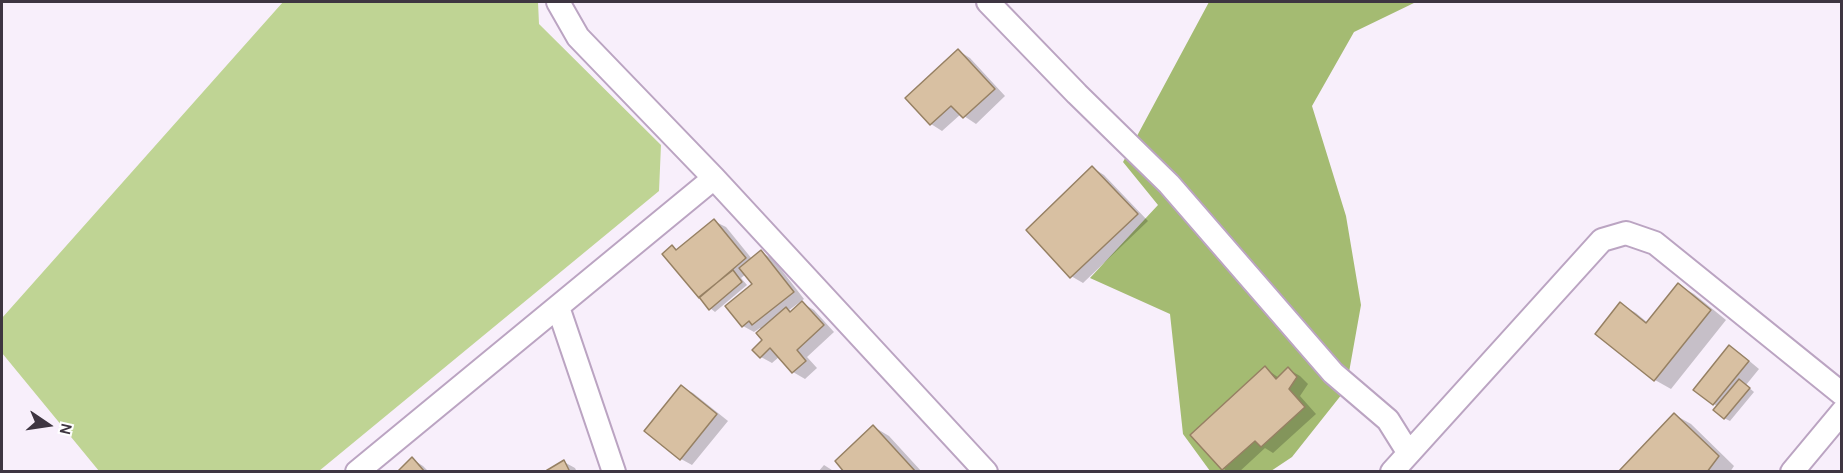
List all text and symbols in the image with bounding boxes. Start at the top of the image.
north arrow [18,395,78,455]
text: N [55,421,77,437]

